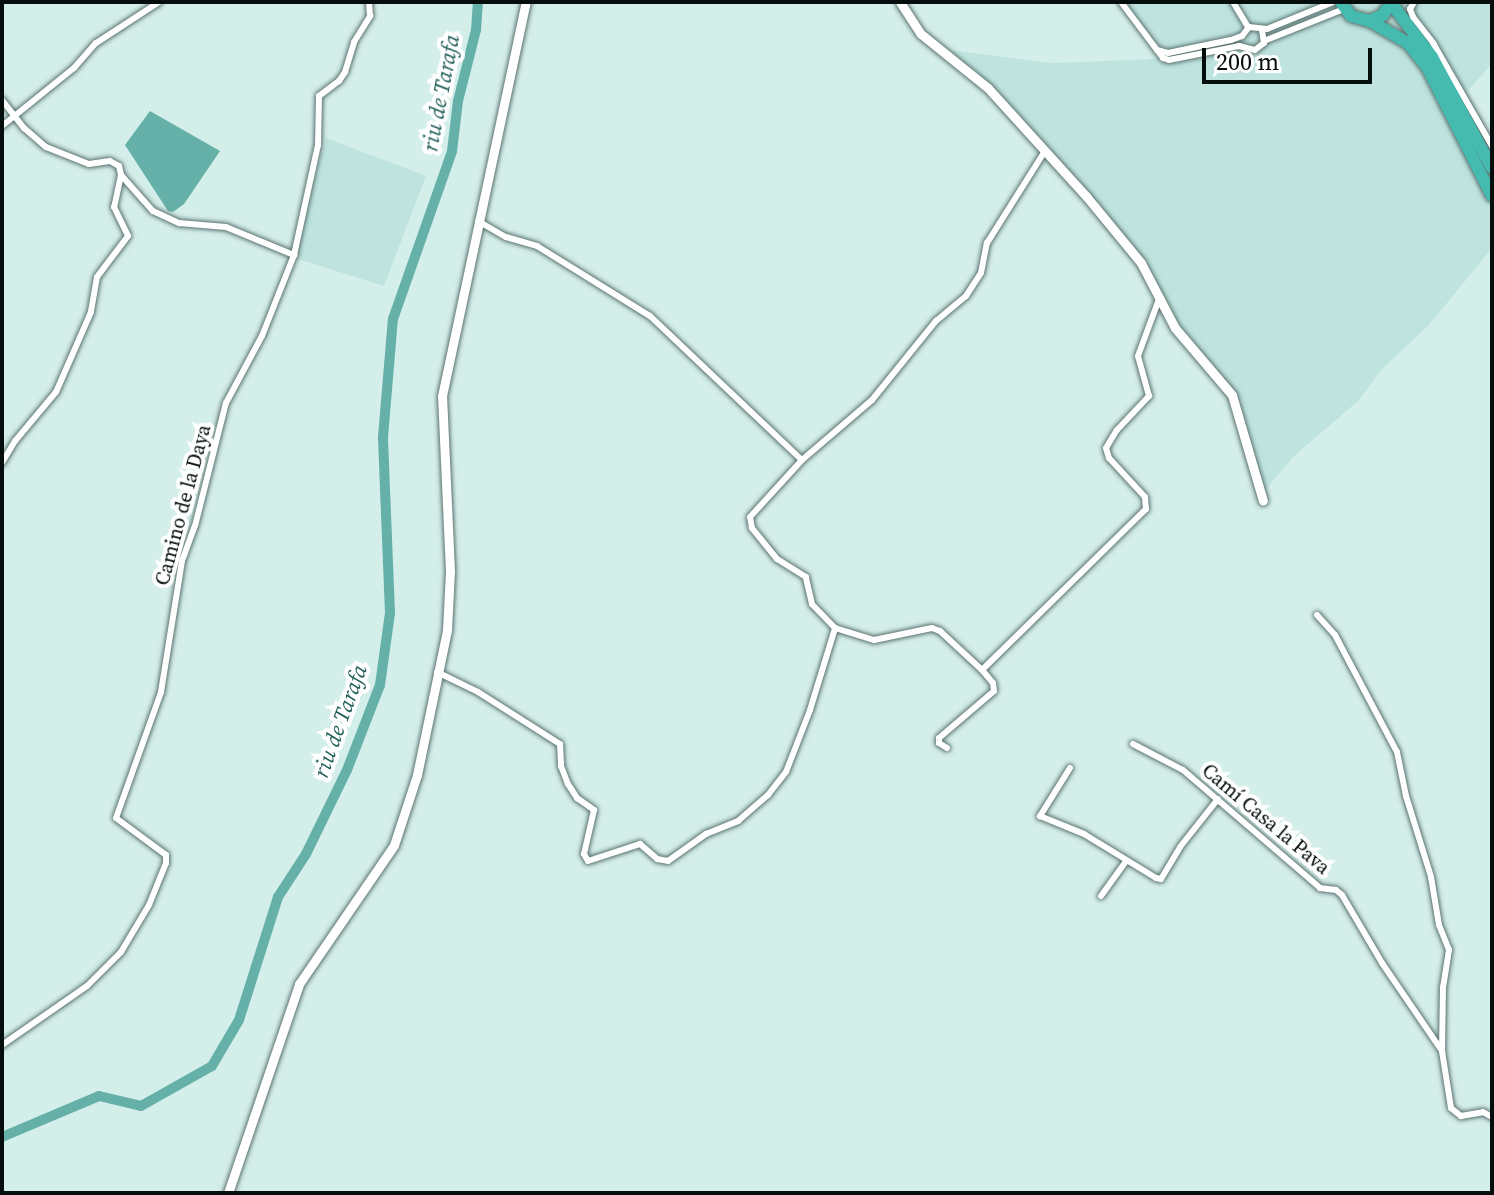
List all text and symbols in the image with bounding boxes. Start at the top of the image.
water label: riu de Tarafa [417,32,465,154]
scale bar [1206,32,1376,82]
text: 200 m [1216,45,1279,78]
street label: Camino de la Daya [150,422,216,588]
water label: riu de Tarafa [307,661,373,781]
street label: Camí Casa la Pava [1197,758,1335,880]

